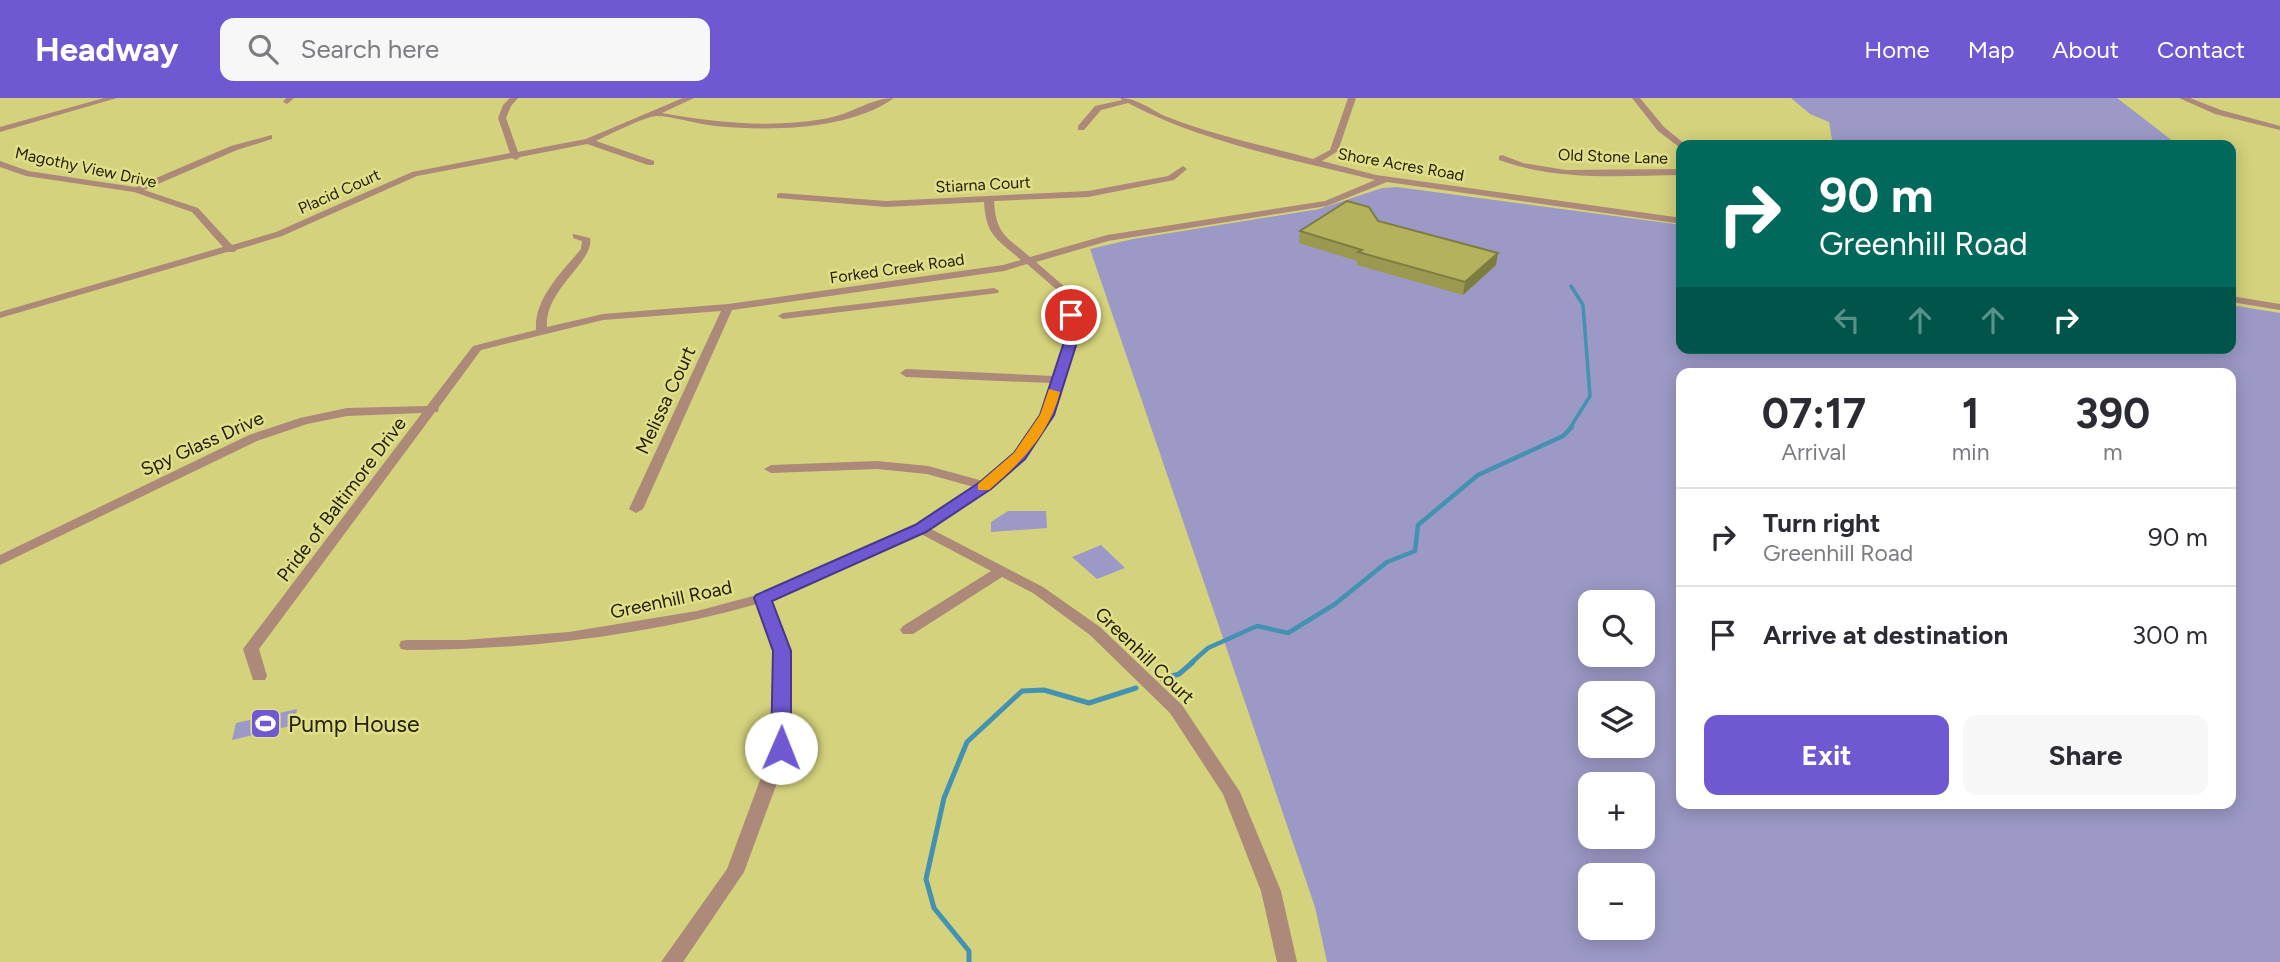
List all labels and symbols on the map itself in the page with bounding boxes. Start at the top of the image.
street label: Magothy View Drive [13,143,159,192]
street label: Shore Acres Road [1336,144,1466,185]
street label: Old Stone Lane [1558,145,1669,168]
street label: Placid Court [295,165,383,218]
street label: Stiarna Court [935,173,1031,196]
street label: Forked Creek Road [828,250,966,287]
pin [1041,285,1101,345]
street label: Melissa Court [631,343,700,458]
street label: Spy Glass Drive [137,406,267,481]
street label: Pride of Baltimore Drive [272,412,411,586]
street label: Greenhill Road [608,575,734,624]
street label: Greenhill Court [1090,602,1199,709]
sports icon: Pump House [248,707,282,741]
place label: Pump House [288,710,420,738]
position arrow [744,711,818,785]

